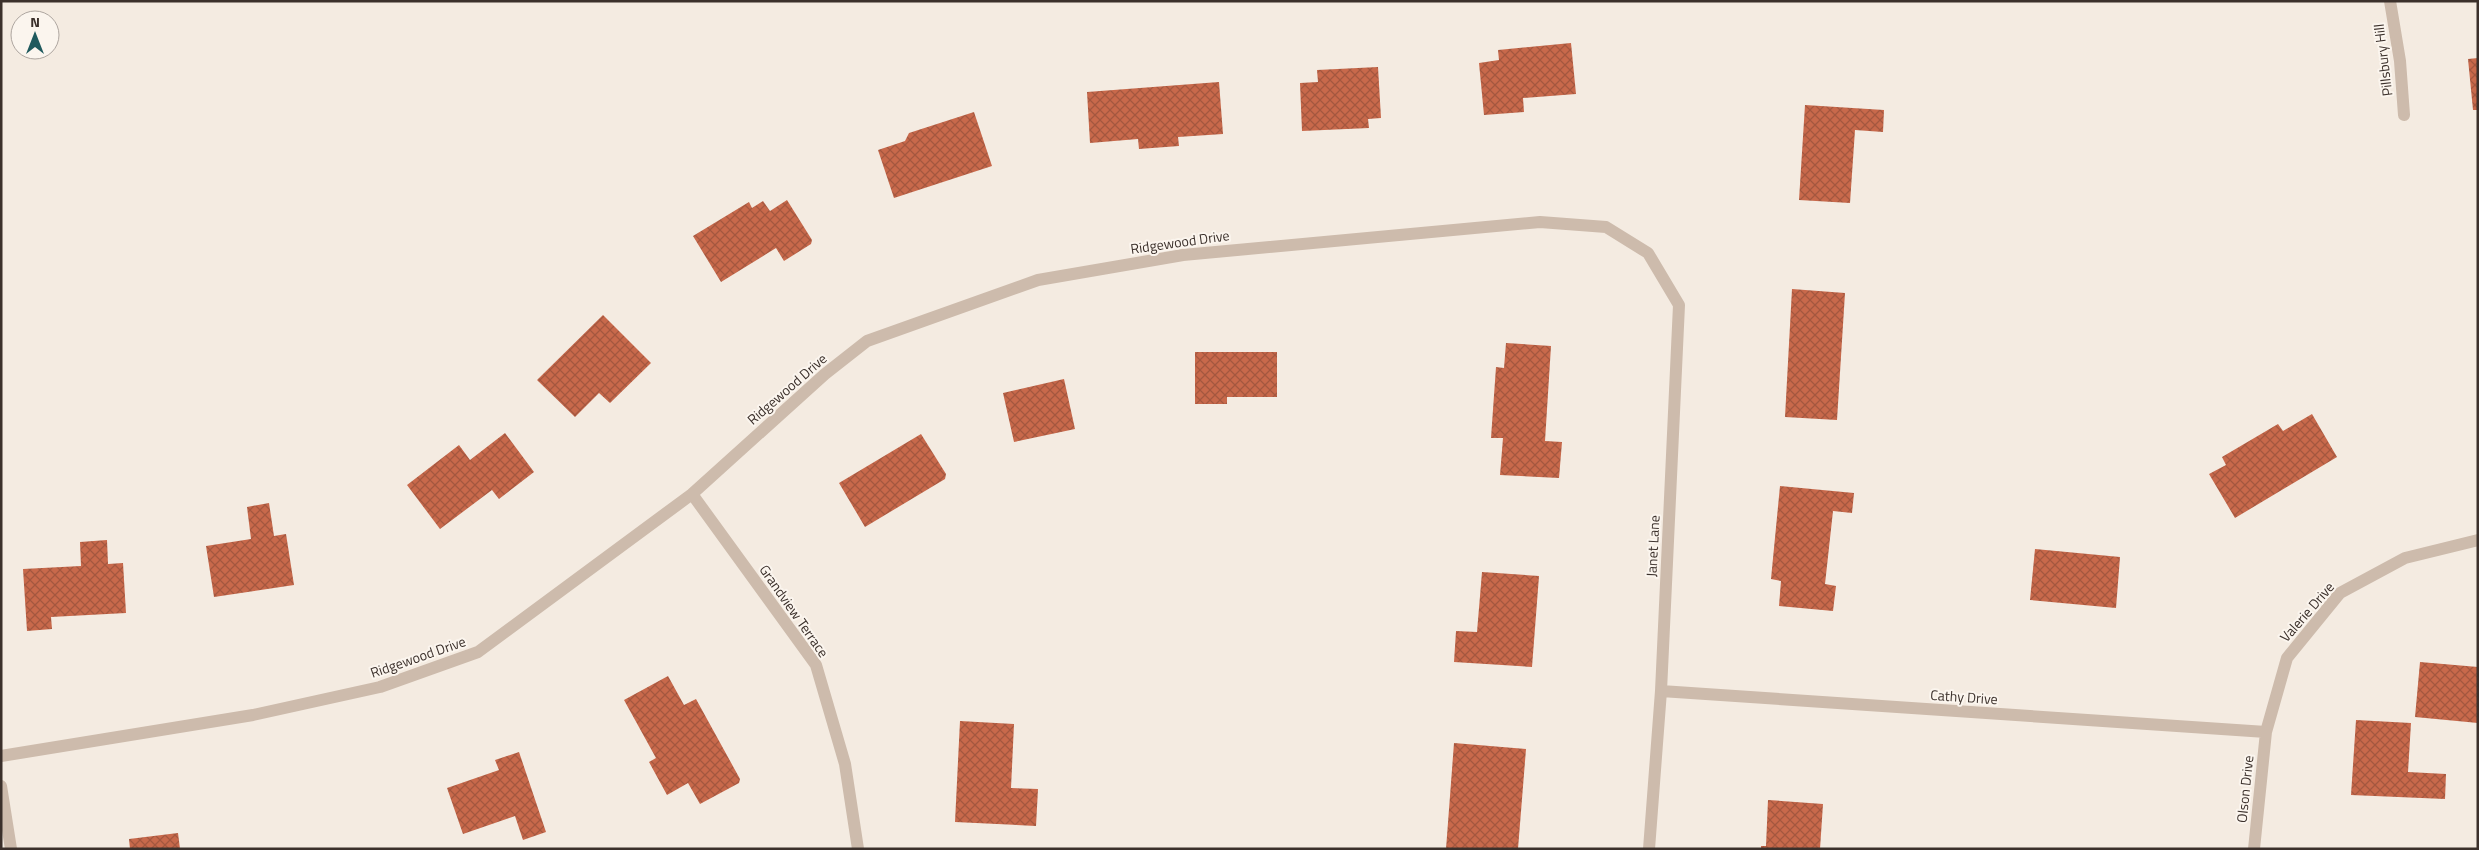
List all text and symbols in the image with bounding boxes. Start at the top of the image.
north arrow [10,10,60,60]
text: N [30,11,40,32]
street label: Pillsbury Hill [2368,23,2397,97]
street label: Ridgewood Drive [1129,224,1231,259]
street label: Ridgewood Drive [742,348,831,429]
street label: Janet Lane [1640,515,1665,577]
street label: Grandview Terrace [755,560,834,661]
street label: Valerie Drive [2274,577,2339,646]
street label: Ridgewood Drive [367,630,468,683]
street label: Cathy Drive [1930,684,1998,709]
street label: Olson Drive [2231,754,2258,824]

